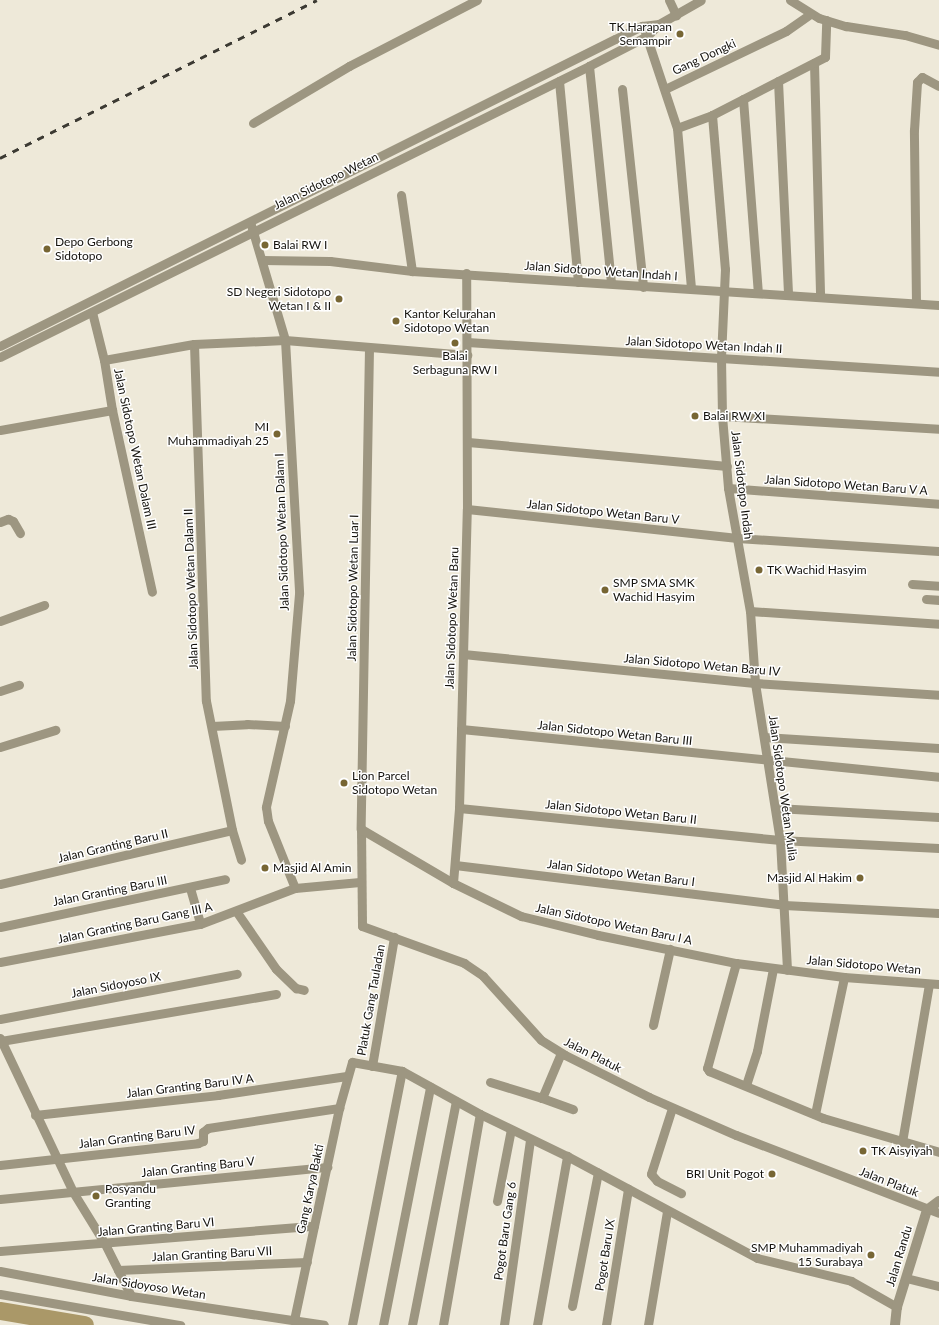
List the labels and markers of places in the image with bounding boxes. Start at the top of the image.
place label: TK Harapan Semampir [609,20,672,48]
marker: TK Harapan Semampir [675,29,685,39]
place label: Depo Gerbong Sidotopo [55,235,133,263]
place label: Balai RW I [273,238,328,252]
marker: Balai RW I [260,240,270,250]
marker: Depo Gerbong Sidotopo [42,244,52,254]
place label: SD Negeri Sidotopo Wetan I & II [227,285,331,313]
marker: SD Negeri Sidotopo Wetan I & II [334,294,344,304]
place label: Kantor Kelurahan Sidotopo Wetan [404,307,496,335]
marker: Kantor Kelurahan Sidotopo Wetan [391,316,401,326]
marker: Balai Serbaguna RW I [450,338,460,348]
place label: Balai Serbaguna RW I [413,349,497,377]
place label: Balai RW XI [703,409,765,423]
marker: Balai RW XI [690,411,700,421]
place label: MI Muhammadiyah 25 [168,420,269,448]
marker: MI Muhammadiyah 25 [272,429,282,439]
place label: TK Wachid Hasyim [767,563,867,577]
marker: TK Wachid Hasyim [754,565,764,575]
place label: SMP SMA SMK Wachid Hasyim [613,576,695,604]
marker: SMP SMA SMK Wachid Hasyim [600,585,610,595]
place label: Lion Parcel Sidotopo Wetan [352,769,437,797]
marker: Lion Parcel Sidotopo Wetan [339,778,349,788]
place label: Masjid Al Amin [273,861,352,875]
marker: Masjid Al Amin [260,863,270,873]
place label: Masjid Al Hakim [767,871,852,885]
marker: Masjid Al Hakim [855,873,865,883]
place label: TK Aisyiyah [871,1144,933,1158]
marker: TK Aisyiyah [858,1146,868,1156]
place label: BRI Unit Pogot [686,1167,764,1181]
marker: BRI Unit Pogot [767,1169,777,1179]
place label: Posyandu Granting [105,1182,156,1210]
marker: Posyandu Granting [90,1190,102,1202]
place label: SMP Muhammadiyah 15 Surabaya [751,1241,863,1269]
marker: SMP Muhammadiyah 15 Surabaya [866,1250,876,1260]

